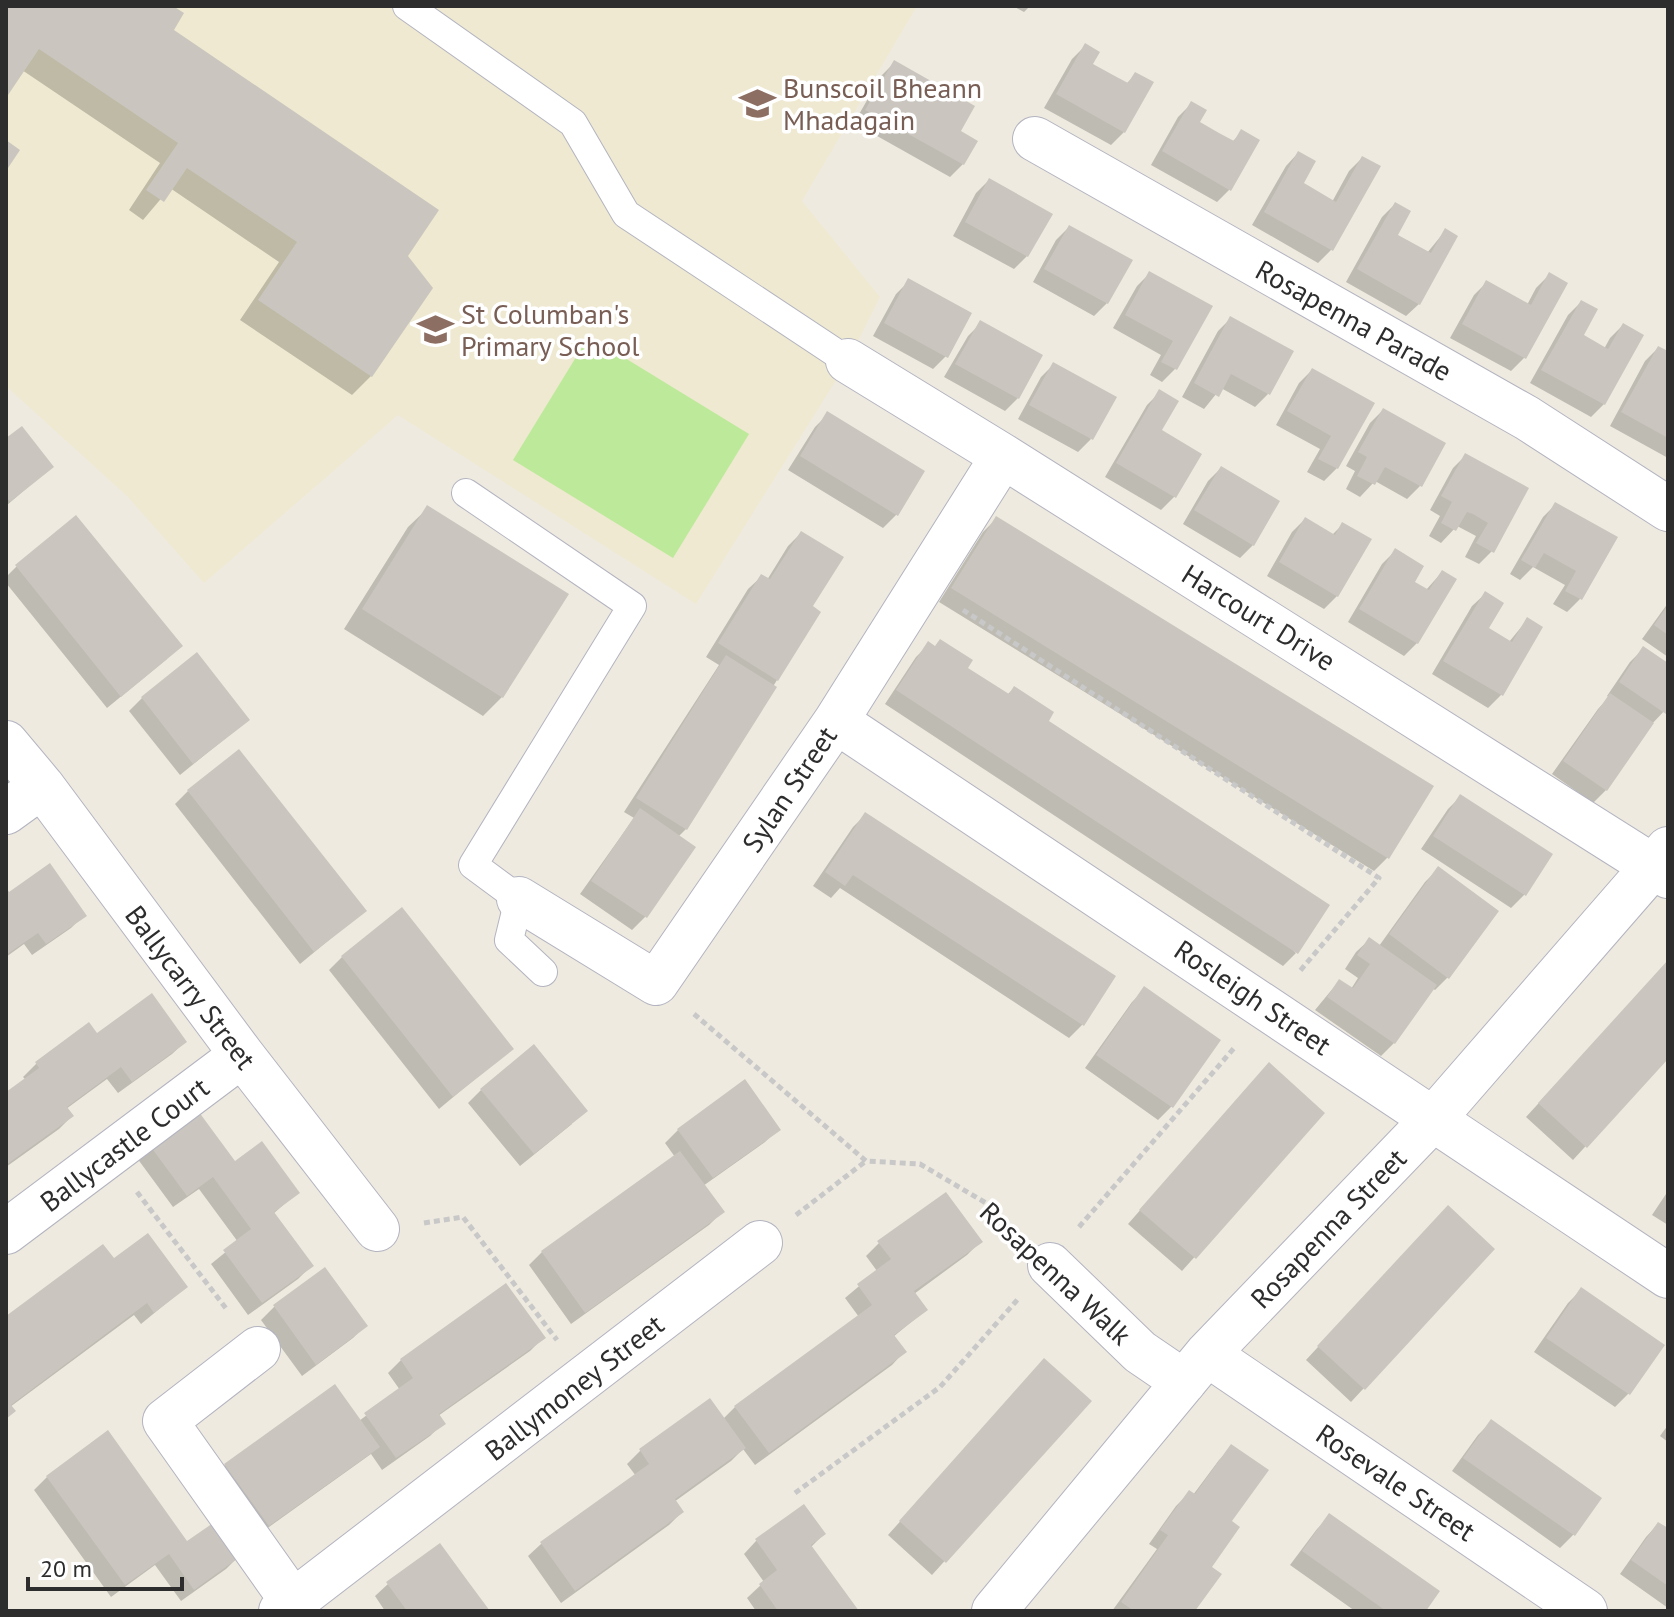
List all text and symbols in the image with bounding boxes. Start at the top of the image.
place label: Bunscoil Bheann Mhadagain [783,69,982,138]
school or university icon: Bunscoil Bheann Mhadagain [738,84,776,122]
street label: Rosapenna Parade [1249,251,1459,389]
place label: St Columban's Primary School [461,295,639,364]
school or university icon: St Columban's Primary School [416,310,454,348]
street label: Harcourt Drive [1175,555,1343,679]
street label: Sylan Street [733,718,845,859]
street label: Ballycarry Street [117,898,265,1077]
street label: Rosleigh Street [1167,931,1339,1063]
street label: Ballycastle Court [32,1068,216,1220]
street label: Rosapenna Street [1242,1140,1414,1316]
street label: Rosapenna Walk [972,1193,1140,1353]
street label: Ballymoney Street [477,1305,671,1468]
street label: Rosevale Street [1309,1415,1483,1549]
scale bar [28,1541,182,1591]
text: 20 m [40,1553,92,1584]

